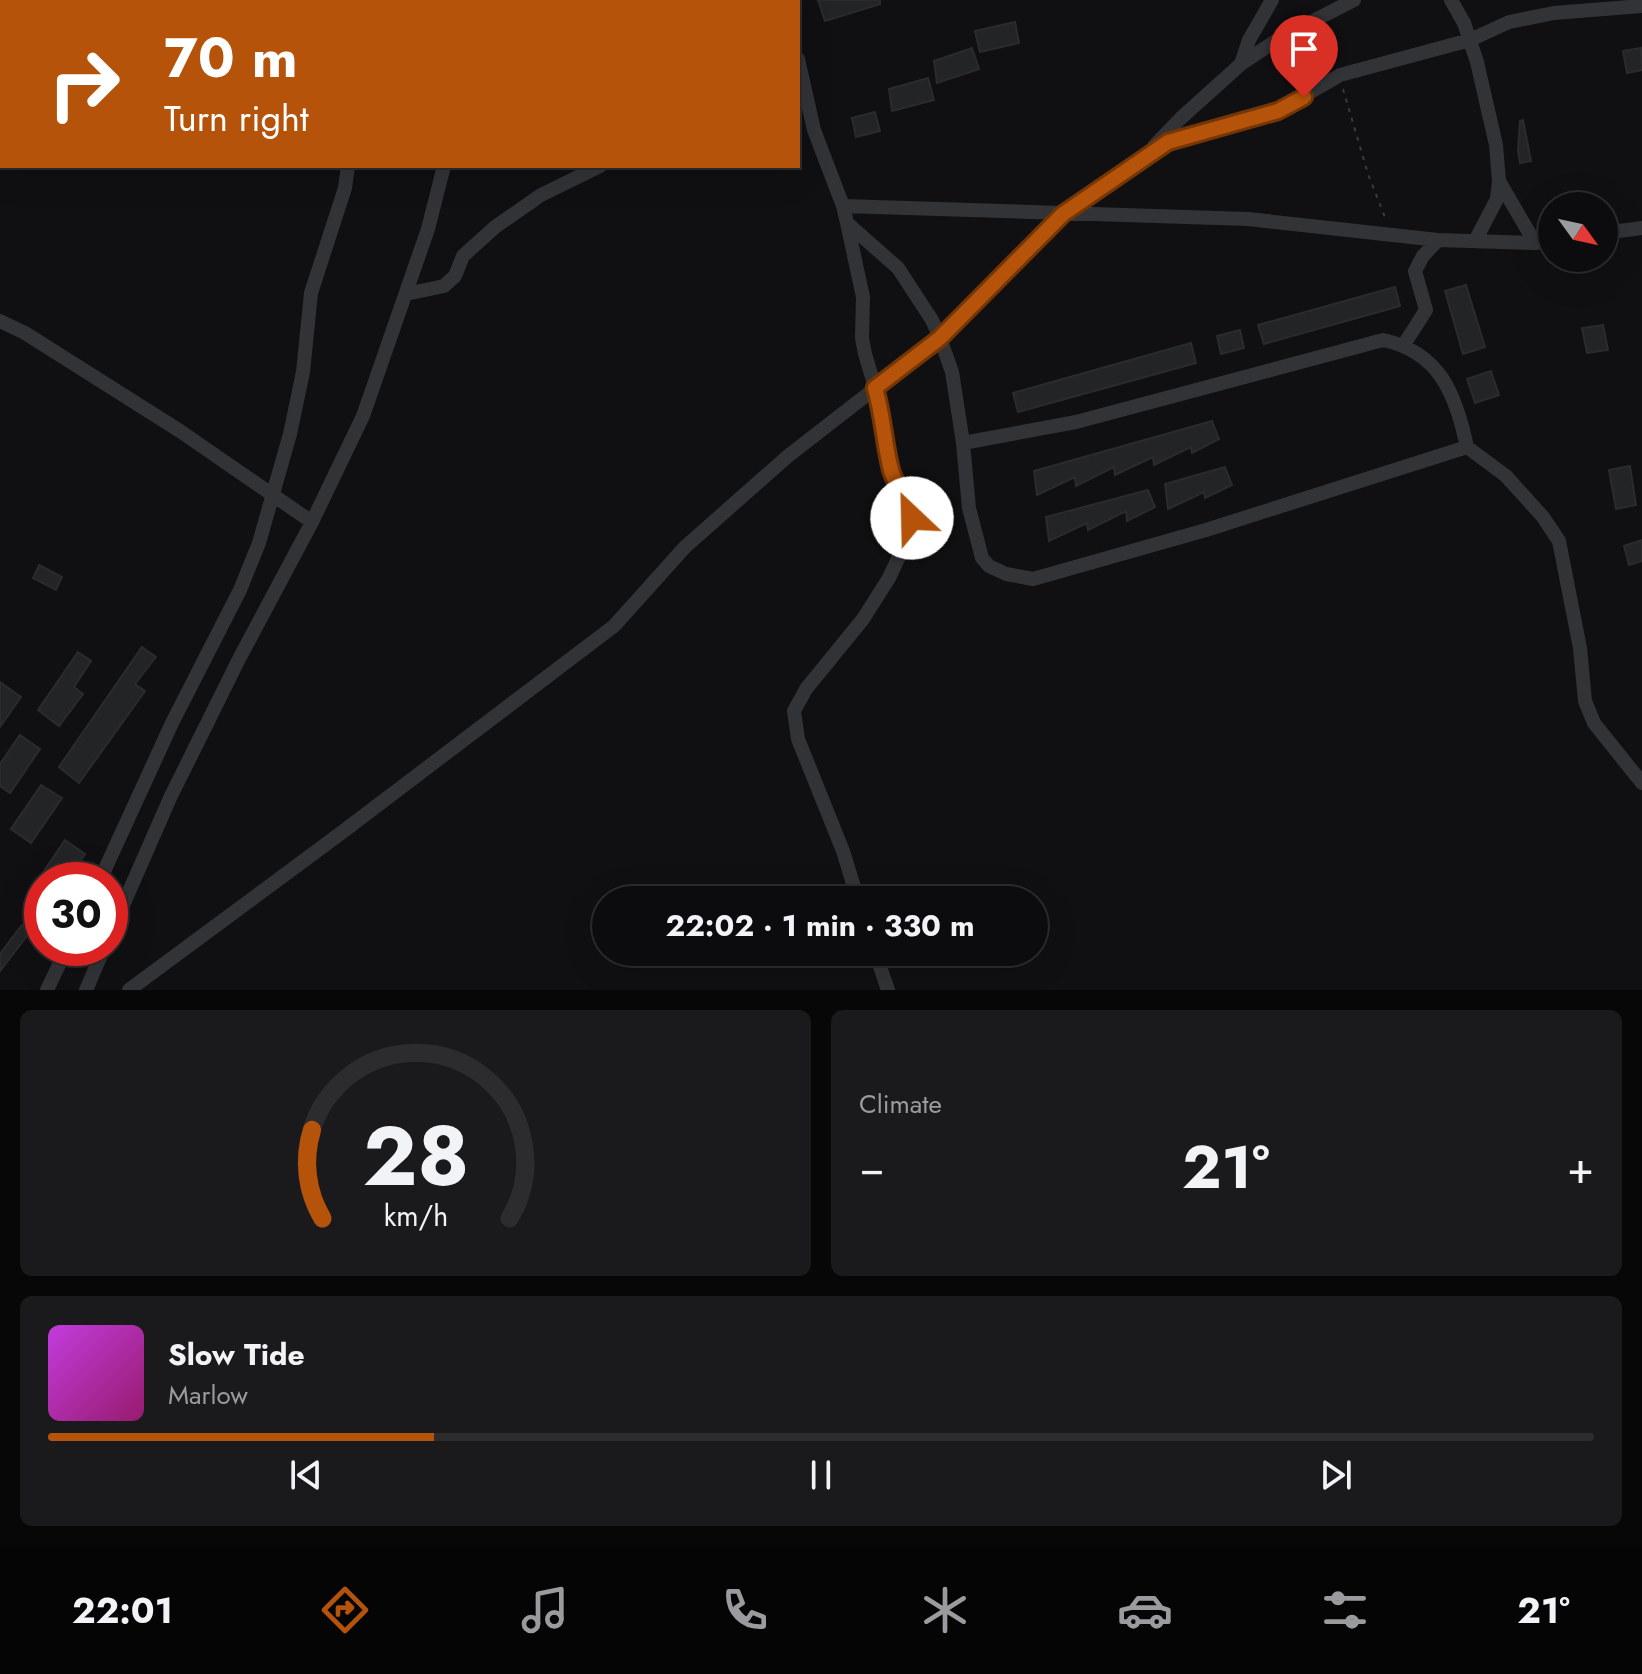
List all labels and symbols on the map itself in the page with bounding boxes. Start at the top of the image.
pin [1270,15,1338,97]
north arrow [1538,192,1618,272]
position arrow [870,476,954,560]
speed limit sign: 30 [24,862,128,966]

